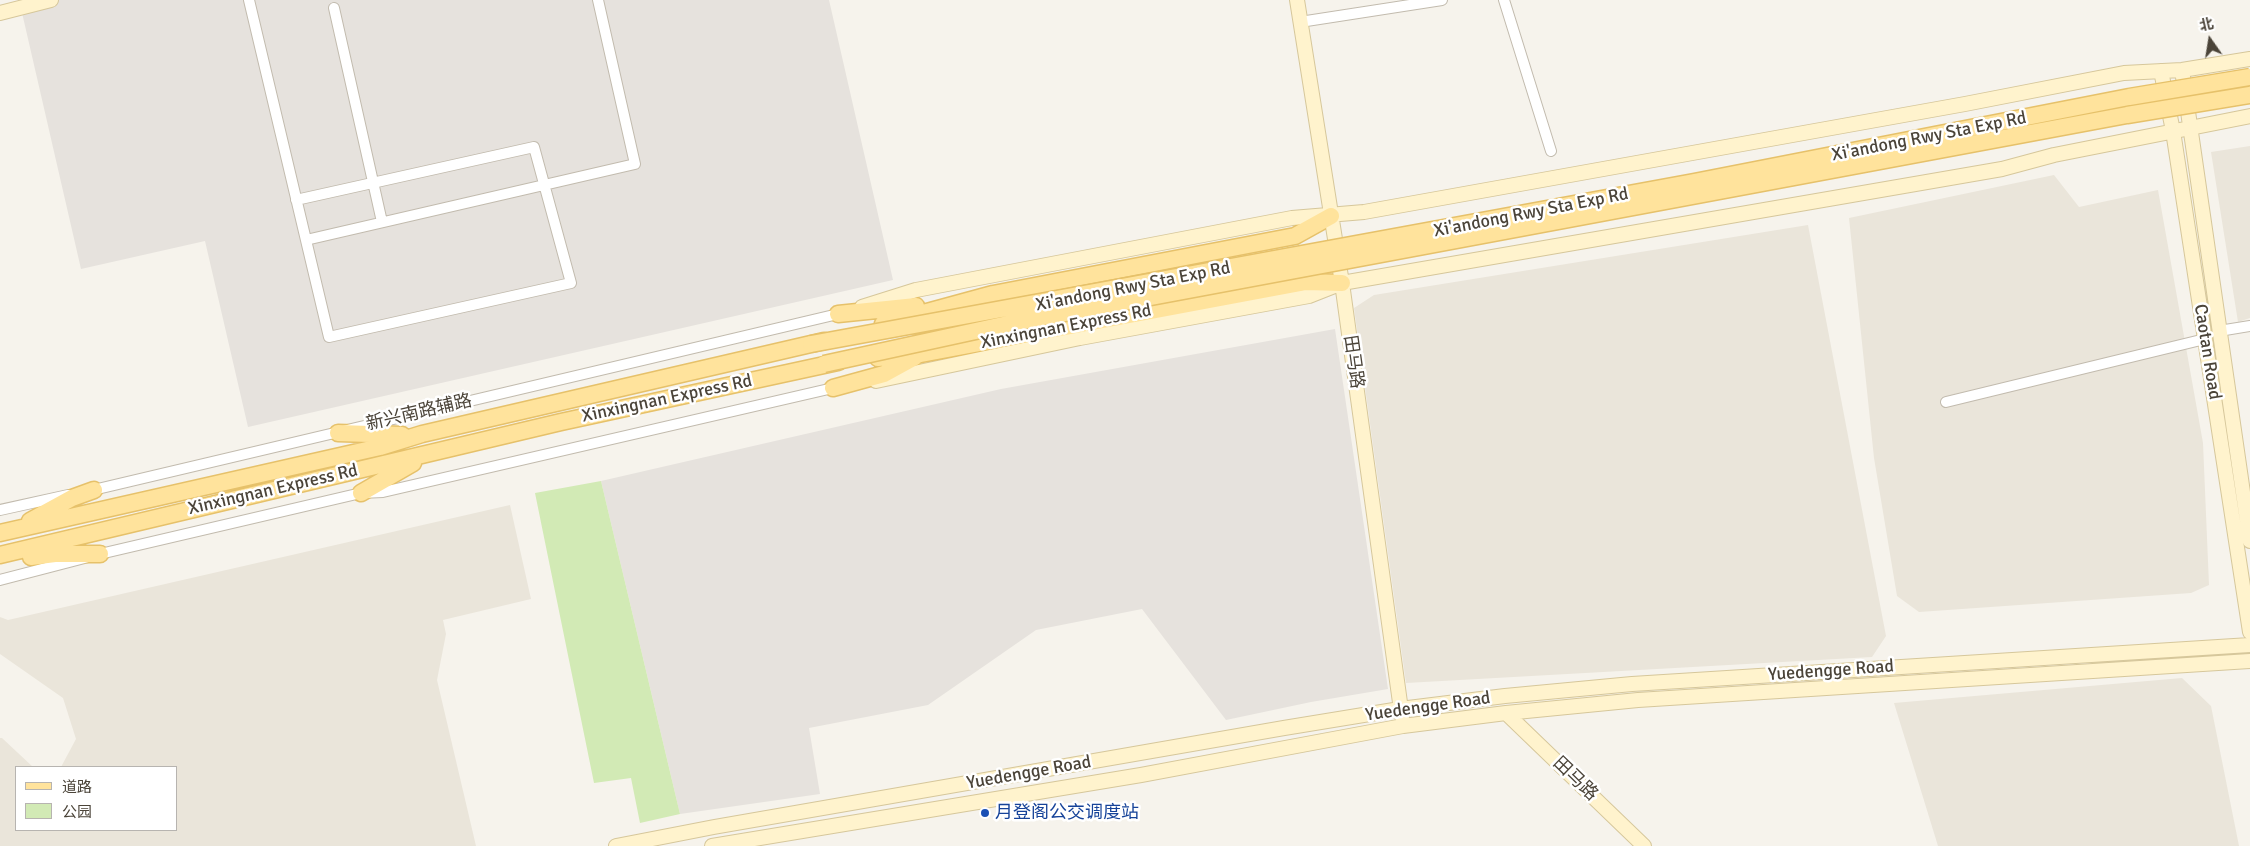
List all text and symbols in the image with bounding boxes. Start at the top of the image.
north arrow [2185,15,2235,65]
text: 北 [2198,15,2215,35]
street label: Xi'andong Rwy Sta Exp Rd [1830,108,2028,166]
street label: Xi'andong Rwy Sta Exp Rd [1432,184,1630,242]
street label: Xi'andong Rwy Sta Exp Rd [1034,258,1232,316]
street label: Xinxingnan Express Rd [979,300,1153,354]
street label: Caotan Road [2189,303,2225,401]
street label: 田马路 [1339,334,1367,390]
street label: Xinxingnan Express Rd [580,370,754,428]
street label: 新兴南路辅路 [364,390,474,436]
street label: Xinxingnan Express Rd [186,460,360,520]
street label: Yuedengge Road [1767,656,1895,686]
street label: Yuedengge Road [1364,688,1492,726]
street label: Yuedengge Road [965,751,1093,795]
street label: 田马路 [1548,752,1602,806]
legend [15,766,178,831]
text: 道路 [62,778,92,796]
place label: 月登阁公交调度站 [995,802,1139,824]
text: 公园 [62,803,92,821]
marker: 月登阁公交调度站 [979,807,991,819]

